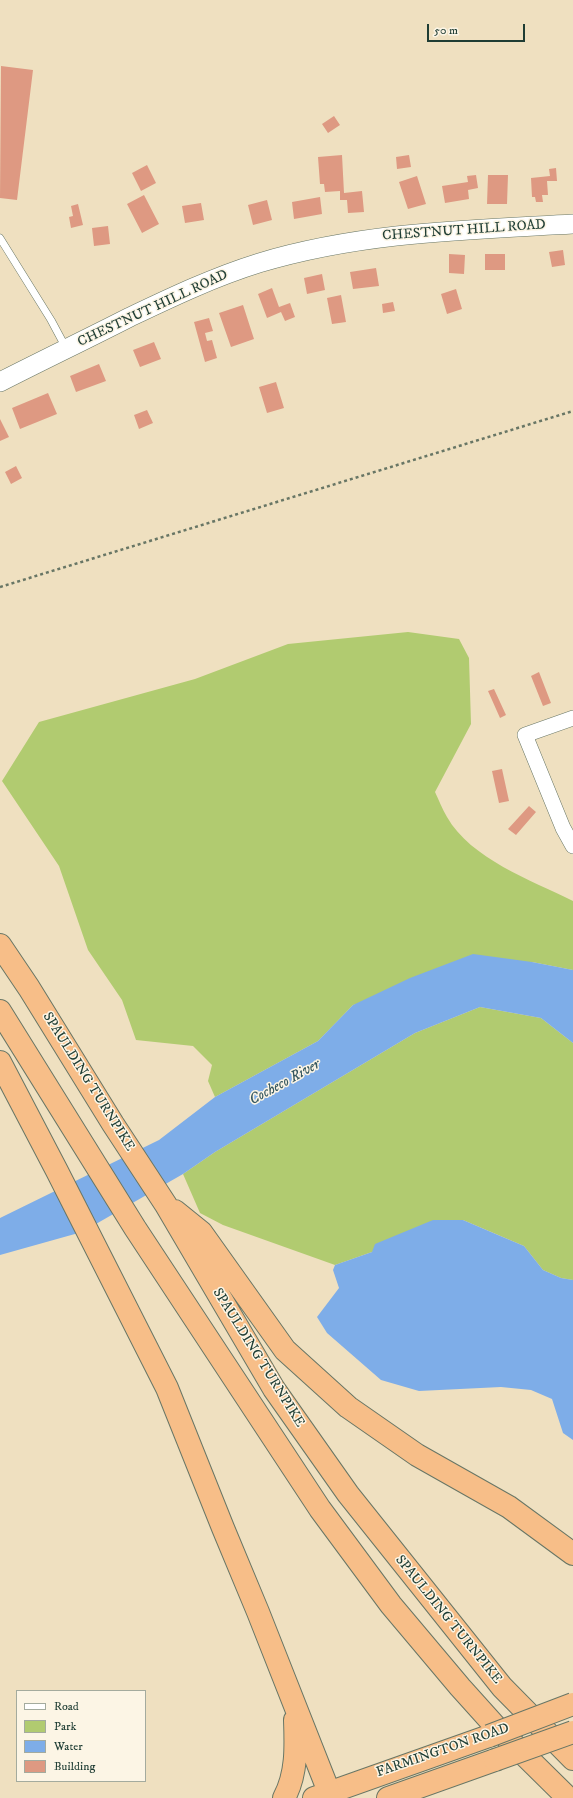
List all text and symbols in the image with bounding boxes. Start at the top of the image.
scale bar [429,16,527,42]
text: 50 m [434,23,458,38]
street label: CHESTNUT HILL ROAD [382,217,546,245]
street label: CHESTNUT HILL ROAD [75,267,231,351]
street label: SPAULDING TURNPIKE [38,1009,138,1155]
water label: Cocheco River [246,1056,324,1110]
street label: SPAULDING TURNPIKE [208,1285,308,1431]
street label: SPAULDING TURNPIKE [391,1552,505,1688]
legend [16,1690,146,1782]
text: Road [54,1699,79,1714]
text: Park [54,1719,76,1734]
street label: FARMINGTON ROAD [374,1720,512,1782]
text: Water [54,1739,83,1754]
text: Building [54,1759,95,1774]

